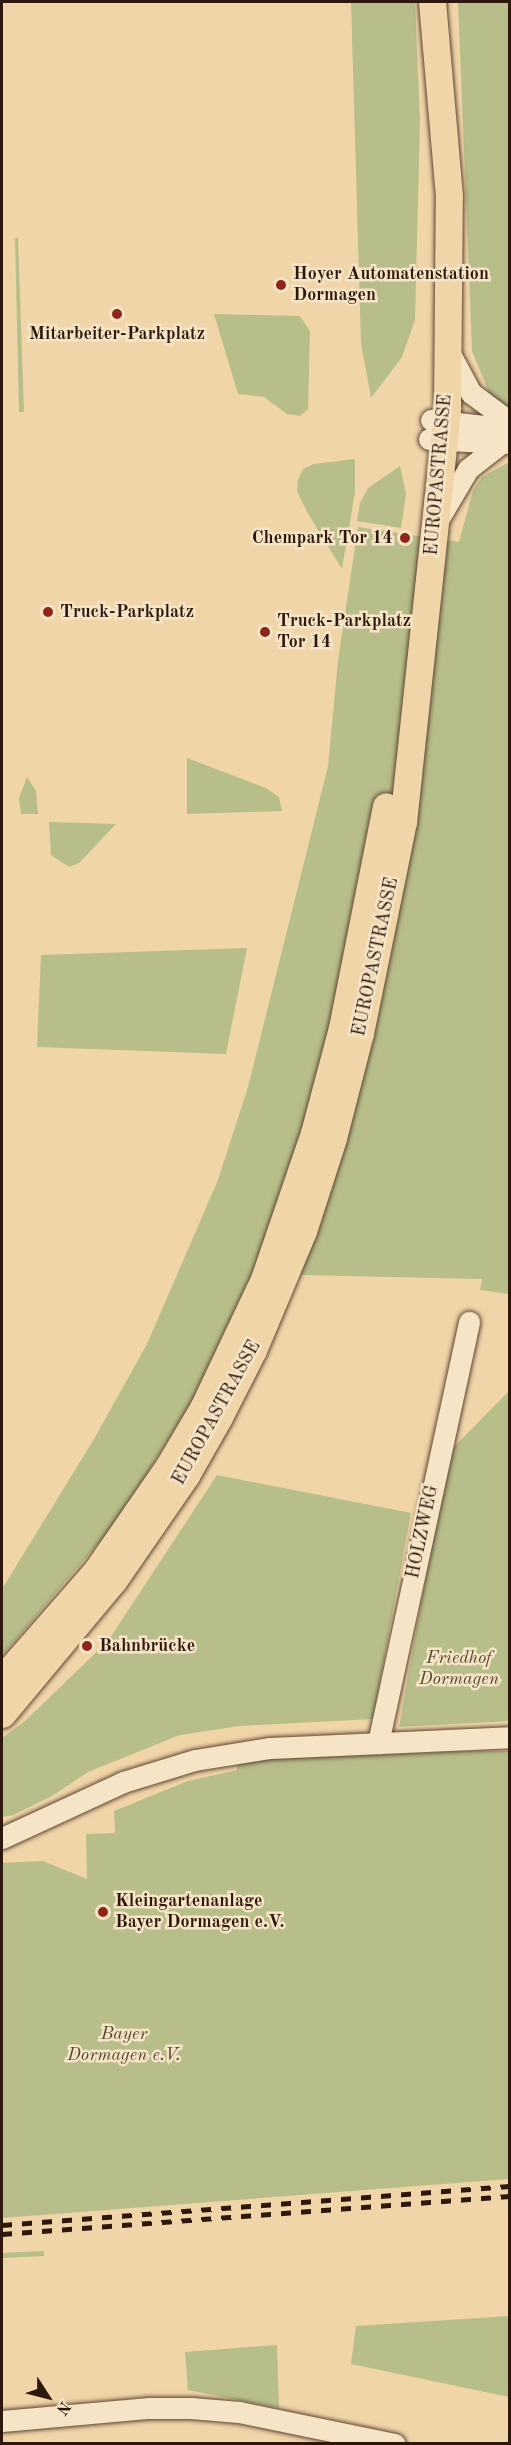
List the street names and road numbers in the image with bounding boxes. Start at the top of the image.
street label: EUROPASTRASSE [421,393,457,557]
street label: EUROPASTRASSE [349,876,403,1038]
street label: EUROPASTRASSE [168,1337,266,1489]
street label: HOLZWEG [403,1483,443,1581]

